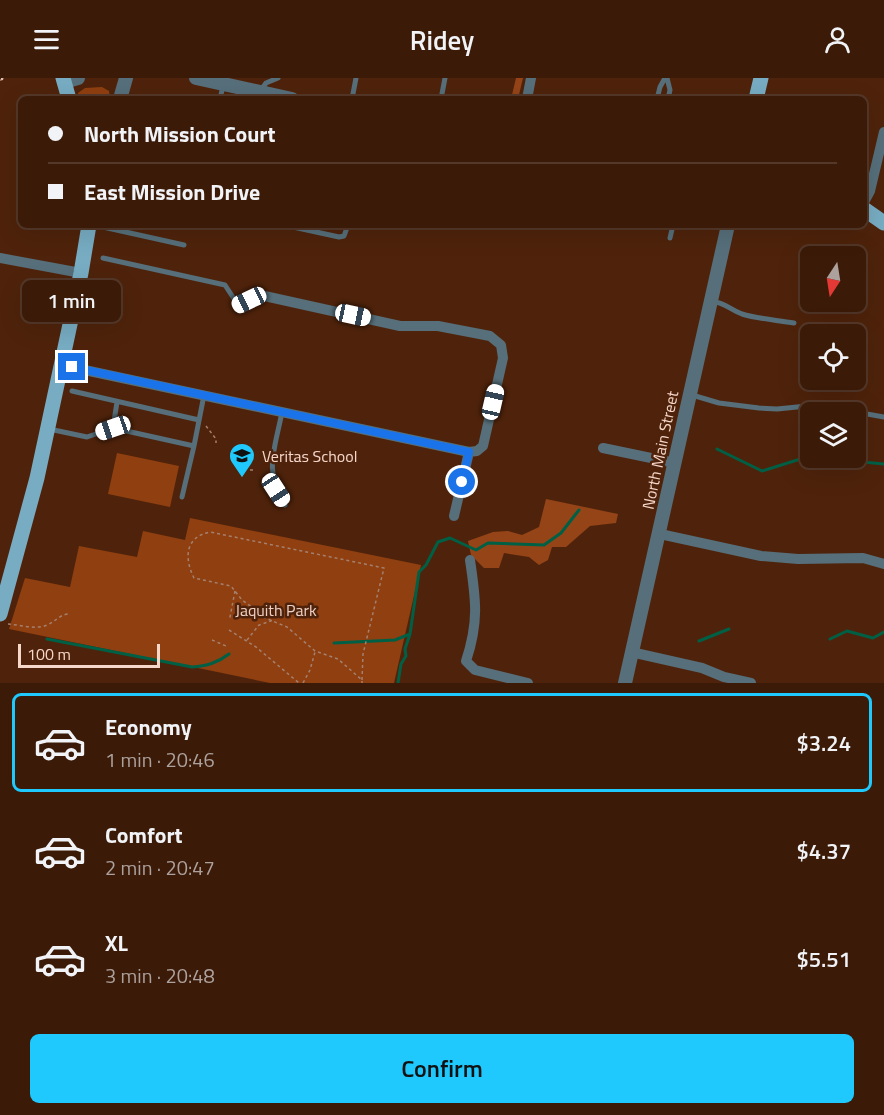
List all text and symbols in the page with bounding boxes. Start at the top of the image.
text: Ridey [410,19,474,60]
icon: menu [30,23,63,56]
icon: person [821,23,854,56]
text: North Mission Court [84,117,276,151]
text: East Mission Drive [84,175,260,209]
north arrow [800,246,866,312]
map controls [800,246,866,468]
callout: 1 min [22,280,122,322]
car [229,284,269,316]
text: 1 min [47,285,96,316]
car [334,302,372,328]
button: locate [800,324,866,390]
route end [58,353,85,380]
car [480,382,506,422]
street label: North Main Street [636,388,684,512]
button: layers [800,402,866,468]
car [93,414,133,442]
school or university icon: Veritas School [227,441,257,479]
place label: Veritas School [262,444,357,468]
route start [448,468,475,495]
car [259,470,293,510]
park label: Jaquith Park [235,598,317,622]
scale bar [18,641,160,668]
text: 100 m [27,642,71,666]
text: Economy [105,710,192,744]
icon: car [33,716,87,770]
text: $3.24 [796,726,851,760]
text: 1 min · 20:46 [105,744,215,775]
text: Comfort [105,818,183,852]
icon: car [33,824,87,878]
text: $4.37 [796,834,851,868]
text: 2 min · 20:47 [105,852,215,883]
text: XL [105,926,128,960]
icon: car [33,932,87,986]
text: $5.51 [796,942,851,976]
text: 3 min · 20:48 [105,960,215,991]
button: Confirm [30,1034,854,1103]

